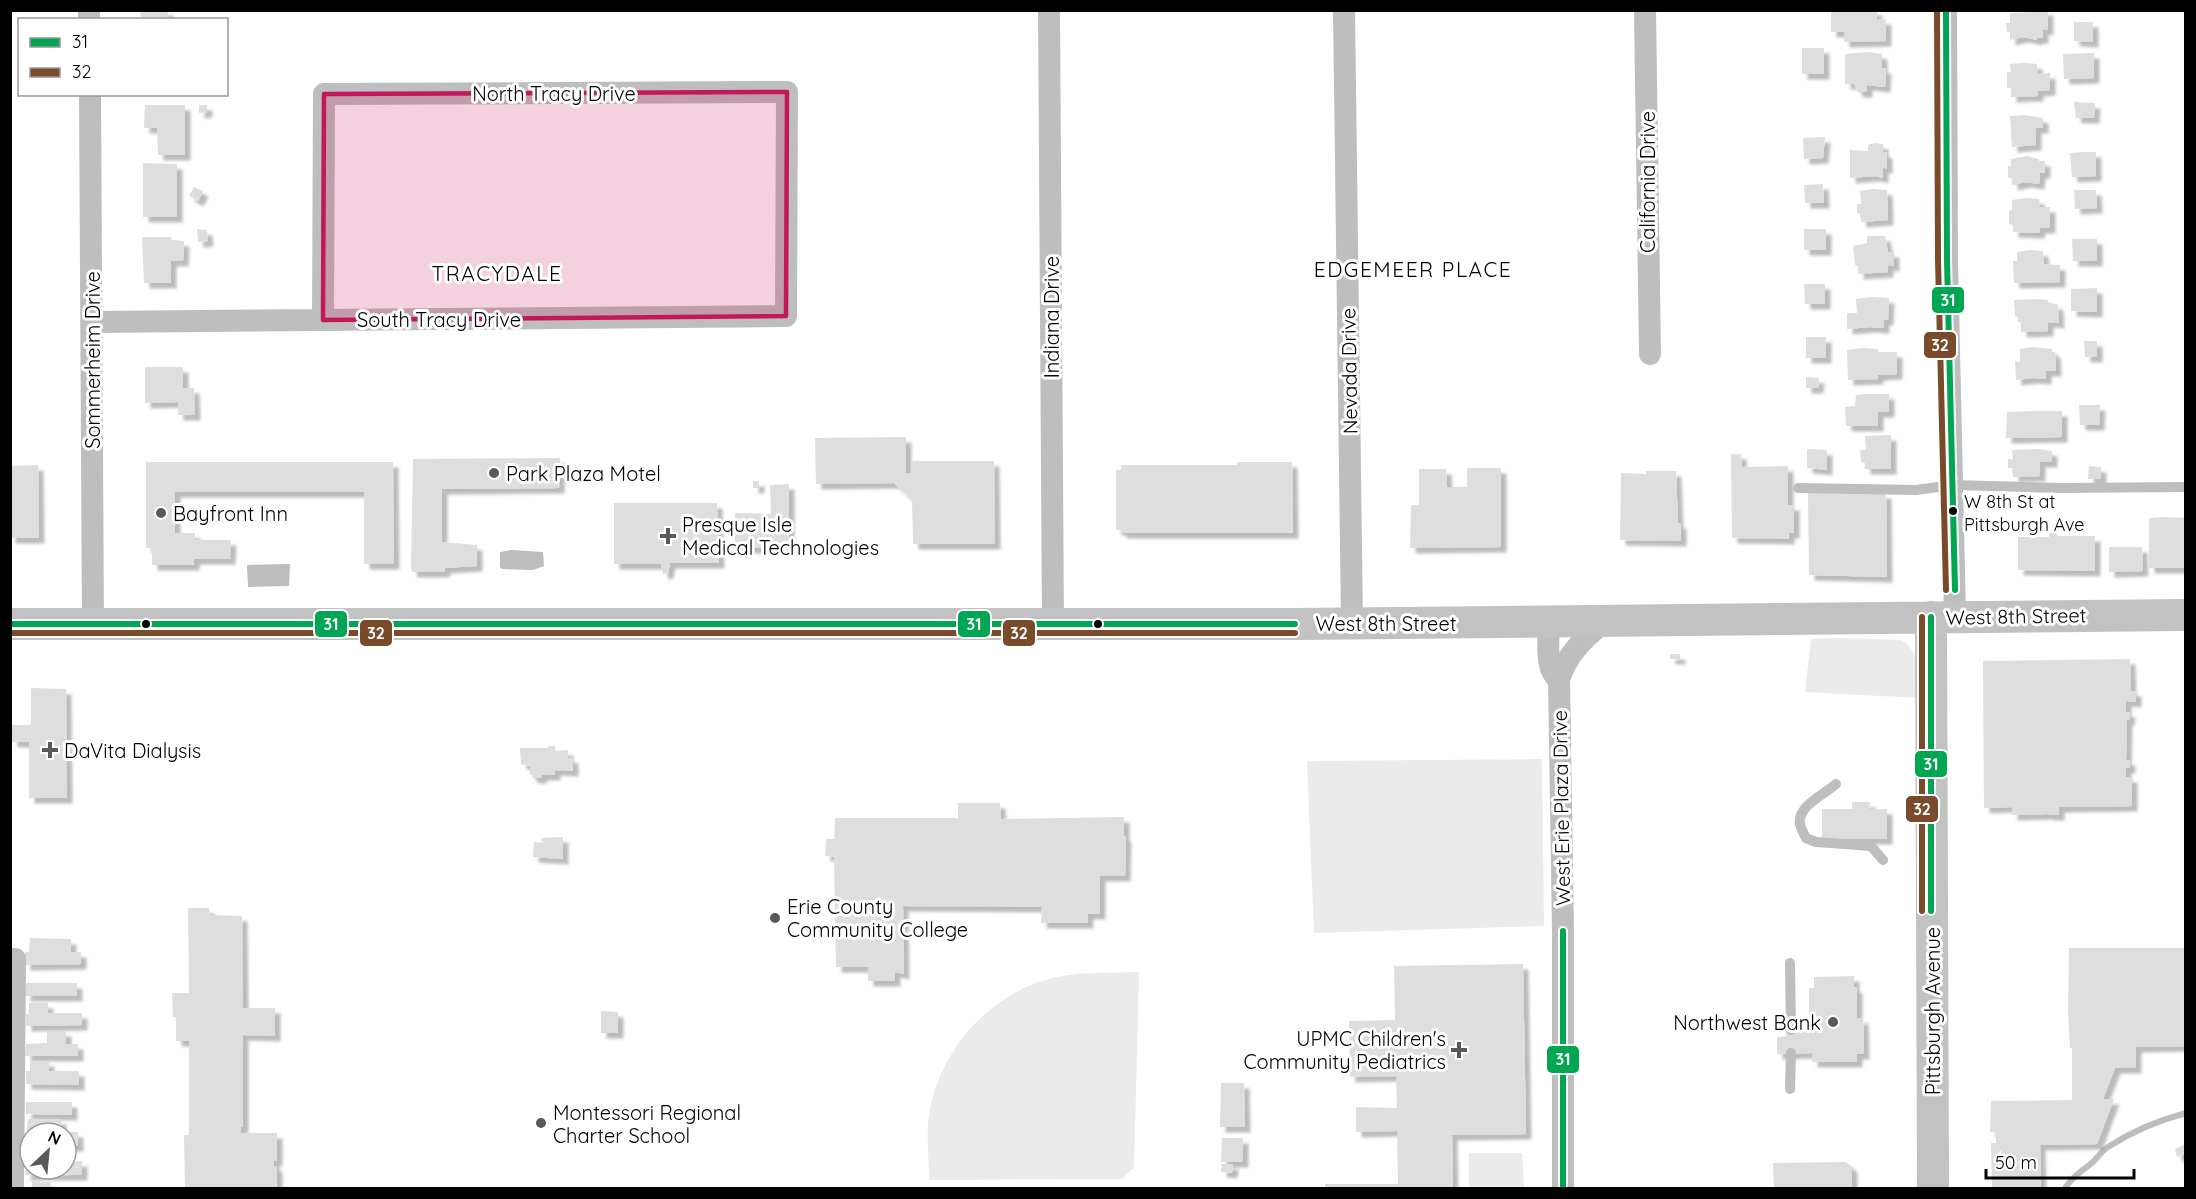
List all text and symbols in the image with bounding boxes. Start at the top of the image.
legend [18,18,228,96]
text: 31 [72,30,88,53]
text: 32 [72,60,91,83]
street label: North Tracy Drive [472,81,636,106]
street label: California Drive [1635,111,1660,253]
street label: Indiana Drive [1039,256,1064,378]
district label: EDGEMEER PLACE [1314,256,1512,282]
district label: TRACYDALE [432,260,562,286]
street label: Sommerheim Drive [80,271,105,449]
line badge: 31 [1931,286,1965,314]
text: 31 [1941,290,1955,310]
street label: South Tracy Drive [357,307,521,332]
street label: Nevada Drive [1335,308,1363,434]
line badge: 32 [1923,331,1957,359]
text: 32 [1931,335,1949,355]
place label: Park Plaza Motel [506,461,661,486]
marker: Park Plaza Motel [487,466,501,480]
place label: W 8th St at Pittsburgh Ave [1964,490,2085,536]
place label: Bayfront Inn [173,501,288,526]
marker: W 8th St at Pittsburgh Ave [1947,505,1959,517]
marker: Bayfront Inn [154,506,168,520]
place label: Presque Isle Medical Technologies [682,512,879,560]
marker: Presque Isle Medical Technologies [659,527,677,545]
street label: West 8th Street [1945,602,2087,630]
line badge: 31 [314,610,348,638]
line badge: 31 [957,610,991,638]
street label: West 8th Street [1316,611,1457,636]
text: 31 [324,614,338,634]
text: 31 [967,614,981,634]
unlabelled marker [140,618,152,630]
unlabelled marker [1092,618,1104,630]
line badge: 32 [359,619,393,647]
line badge: 32 [1002,619,1036,647]
text: 32 [367,623,385,643]
text: 32 [1010,623,1028,643]
street label: West Erie Plaza Drive [1547,710,1575,906]
place label: DaVita Dialysis [64,738,201,763]
marker: DaVita Dialysis [41,741,59,759]
line badge: 31 [1914,750,1948,778]
text: 31 [1924,754,1938,774]
line badge: 32 [1905,795,1939,823]
text: 32 [1913,799,1931,819]
place label: Erie County Community College [787,894,968,942]
marker: Erie County Community College [768,911,782,925]
street label: Pittsburgh Avenue [1920,927,1945,1095]
place label: Northwest Bank [1673,1010,1821,1035]
marker: Northwest Bank [1826,1015,1840,1029]
place label: UPMC Children's Community Pediatrics [1244,1026,1446,1074]
marker: UPMC Children's Community Pediatrics [1450,1041,1468,1059]
line badge: 31 [1546,1045,1580,1074]
text: 31 [1556,1049,1570,1069]
place label: Montessori Regional Charter School [553,1100,741,1148]
marker: Montessori Regional Charter School [534,1116,548,1130]
north arrow [18,1121,78,1181]
text: N [45,1126,64,1149]
scale bar [1986,1142,2134,1180]
text: 50 m [1995,1151,2037,1174]

